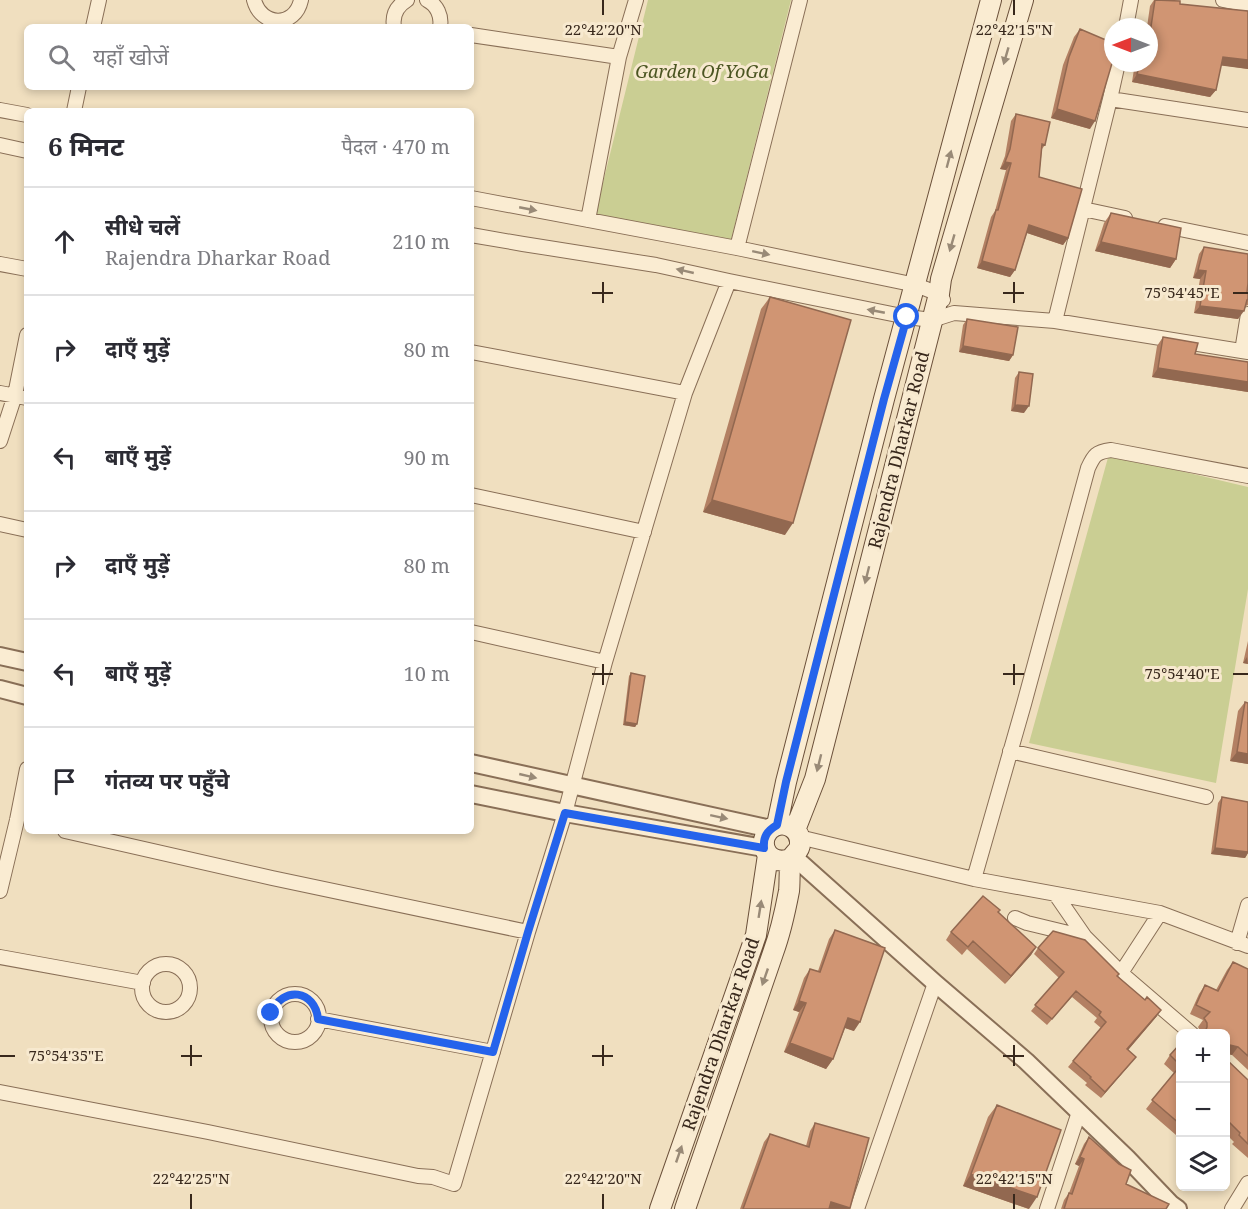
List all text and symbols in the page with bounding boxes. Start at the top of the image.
north arrow [1104,18,1158,72]
text: 22°42'20"N [564,19,642,39]
text: 22°42'15"N [975,19,1053,39]
search box [24,24,474,90]
icon: search [45,41,78,74]
text: यहाँ खोजें [93,41,169,71]
one-way arrow [1001,47,1011,65]
park label: Garden Of YoGa [635,59,769,83]
text: 6 मिनट [48,128,124,164]
text: पैदल · 470 m [341,133,450,160]
one-way arrow [945,150,954,168]
one-way arrow [519,205,538,214]
text: सीधे चलें [105,211,180,241]
icon: ahead [48,225,81,258]
text: 210 m [392,228,450,255]
one-way arrow [947,234,956,252]
text: Rajendra Dharkar Road [105,244,330,271]
one-way arrow [752,249,771,258]
one-way arrow [676,266,695,276]
text: 75°54'45"E [1144,282,1220,302]
route start [893,303,919,329]
one-way arrow [866,306,885,315]
icon: right [48,333,81,366]
text: दाएँ मुड़ें [105,333,170,363]
text: 80 m [404,336,450,363]
street label: Rajendra Dharkar Road [862,348,934,551]
icon: left [48,441,81,474]
text: बाएँ मुड़ें [105,441,171,471]
text: 90 m [404,444,450,471]
icon: right [48,549,81,582]
text: दाएँ मुड़ें [105,549,170,579]
text: 80 m [404,552,450,579]
one-way arrow [862,565,872,584]
icon: left [48,657,81,690]
text: बाएँ मुड़ें [105,657,171,687]
text: 10 m [404,660,450,687]
text: 75°54'40"E [1144,663,1220,683]
one-way arrow [813,754,823,773]
icon: arrive [48,765,81,798]
text: गंतव्य पर पहुँचे [105,765,230,795]
one-way arrow [519,771,537,781]
one-way arrow [709,813,728,823]
one-way arrow [756,900,765,919]
street label: Rajendra Dharkar Road [676,934,764,1134]
one-way arrow [759,968,769,986]
route end [257,999,283,1025]
map controls [1176,1029,1230,1191]
button: + [1176,1029,1230,1083]
text: 75°54'35"E [28,1045,104,1065]
button: − [1176,1083,1230,1137]
button: layers [1176,1137,1230,1191]
one-way arrow [674,1145,684,1163]
text: 22°42'25"N [152,1168,230,1188]
text: 22°42'20"N [564,1168,642,1188]
text: 22°42'15"N [975,1168,1053,1188]

